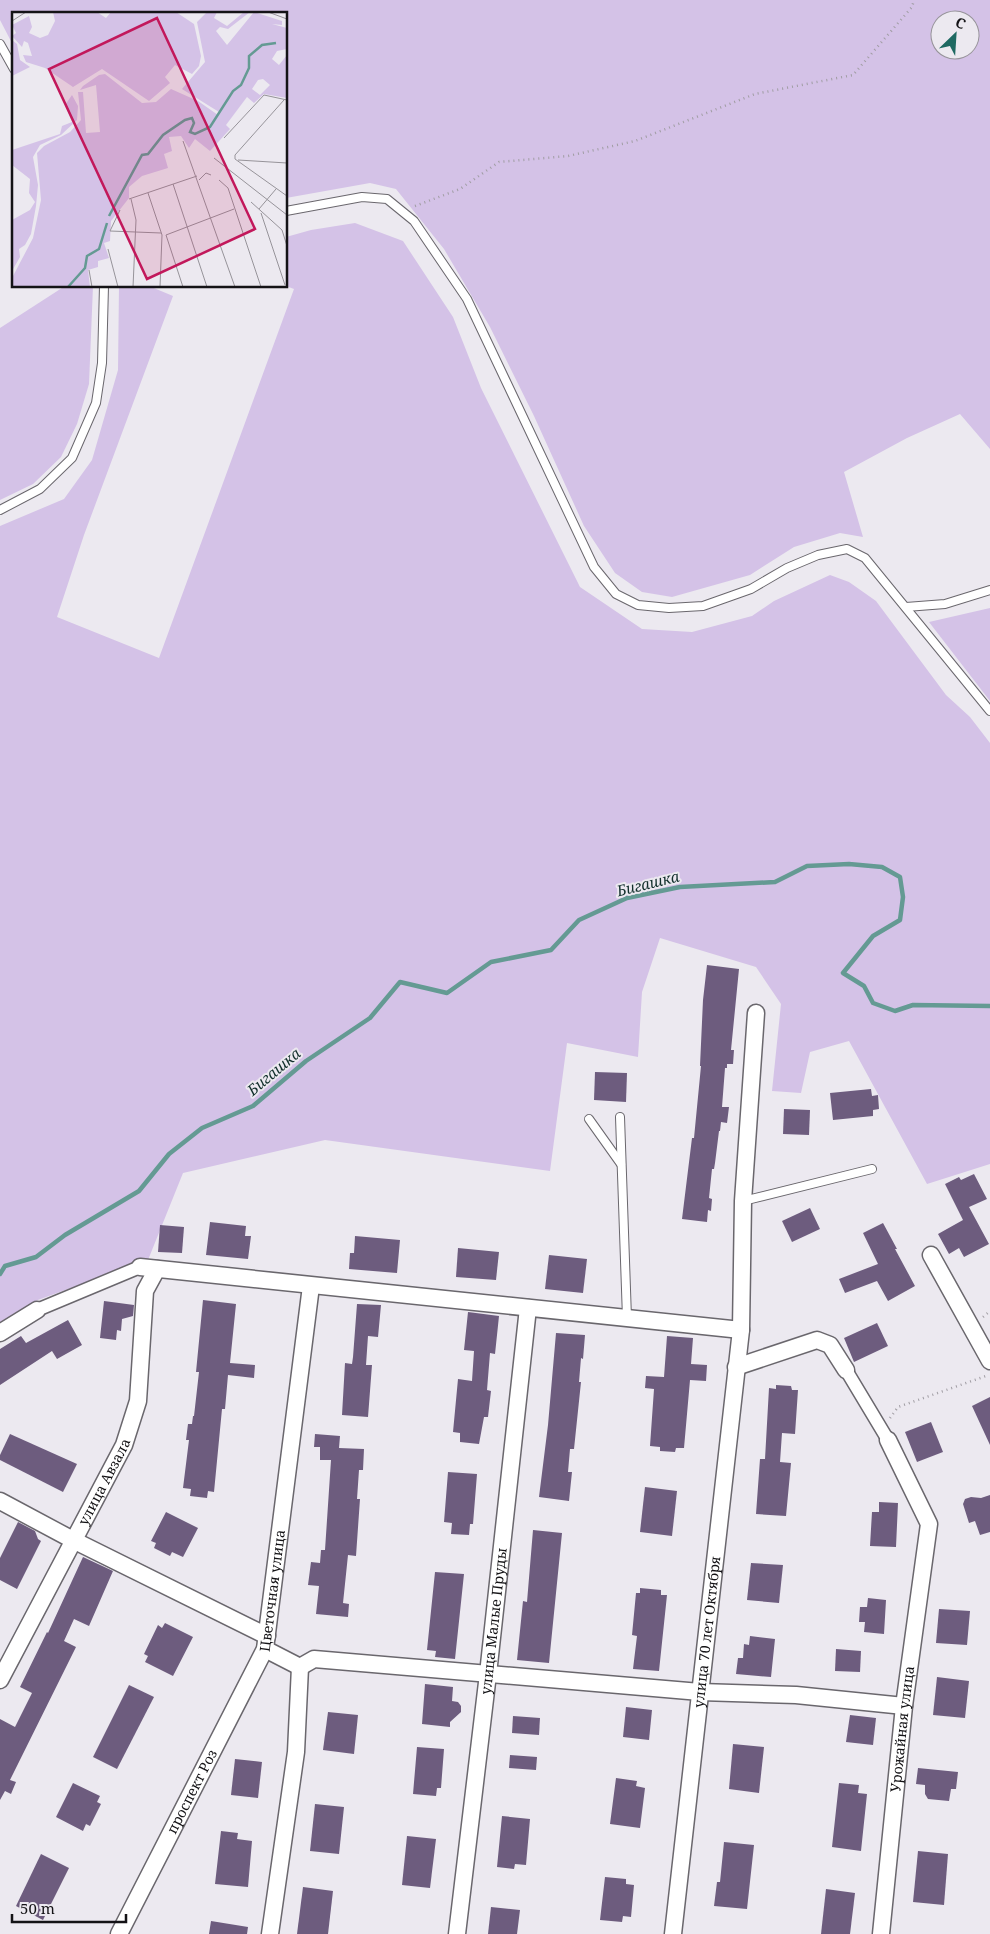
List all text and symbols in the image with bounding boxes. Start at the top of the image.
north arrow [930,10,980,60]
inset map [12,12,288,288]
text: С [953,12,969,33]
water label: Бигашка [613,865,682,901]
water label: Бигашка [242,1043,305,1100]
street label: улица Авзала [73,1436,134,1528]
street label: Цветочная улица [255,1528,289,1653]
street label: улица Малые Пруды [476,1547,511,1696]
street label: улица 70 лет Октября [689,1555,724,1709]
street label: Урожайная улица [885,1665,918,1793]
street label: проспект Роз [162,1746,221,1837]
scale bar [12,1892,126,1924]
text: 50 m [20,1898,55,1918]

